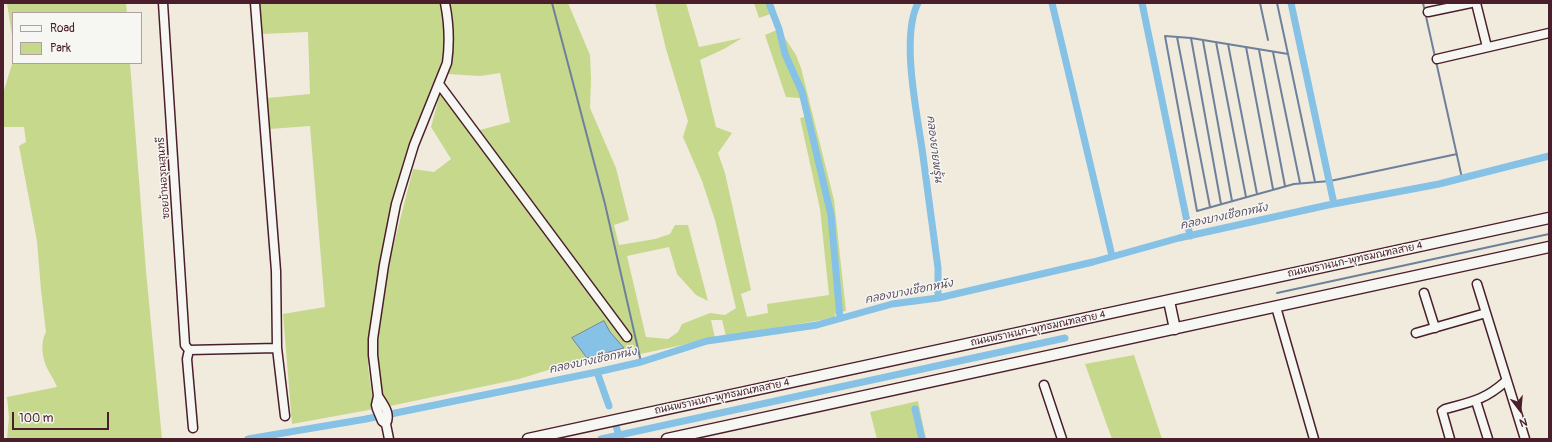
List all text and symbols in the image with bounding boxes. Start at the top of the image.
legend [12,12,142,64]
text: Road [50,21,75,36]
text: Park [50,41,71,56]
water label: คลองยายพรุ้น [923,115,945,183]
street label: ซอยบ้านอรุณสุนทรี [155,137,173,219]
water label: คลองบางเชือกหนัง [1179,201,1269,233]
street label: ถนนพรานนก-พุทธมณฑลสาย 4 [1286,240,1424,280]
water label: คลองบางเชือกหนัง [864,277,954,307]
street label: ถนนพรานนก-พุทธมณฑลสาย 4 [969,309,1107,349]
water label: คลองบางเชือกหนัง [548,345,638,377]
street label: ถนนพรานนก-พุทธมณฑลสาย 4 [653,377,791,417]
north arrow [1500,390,1540,430]
scale bar [14,404,111,430]
text: 100 m [19,411,53,426]
text: N [1518,415,1529,429]

